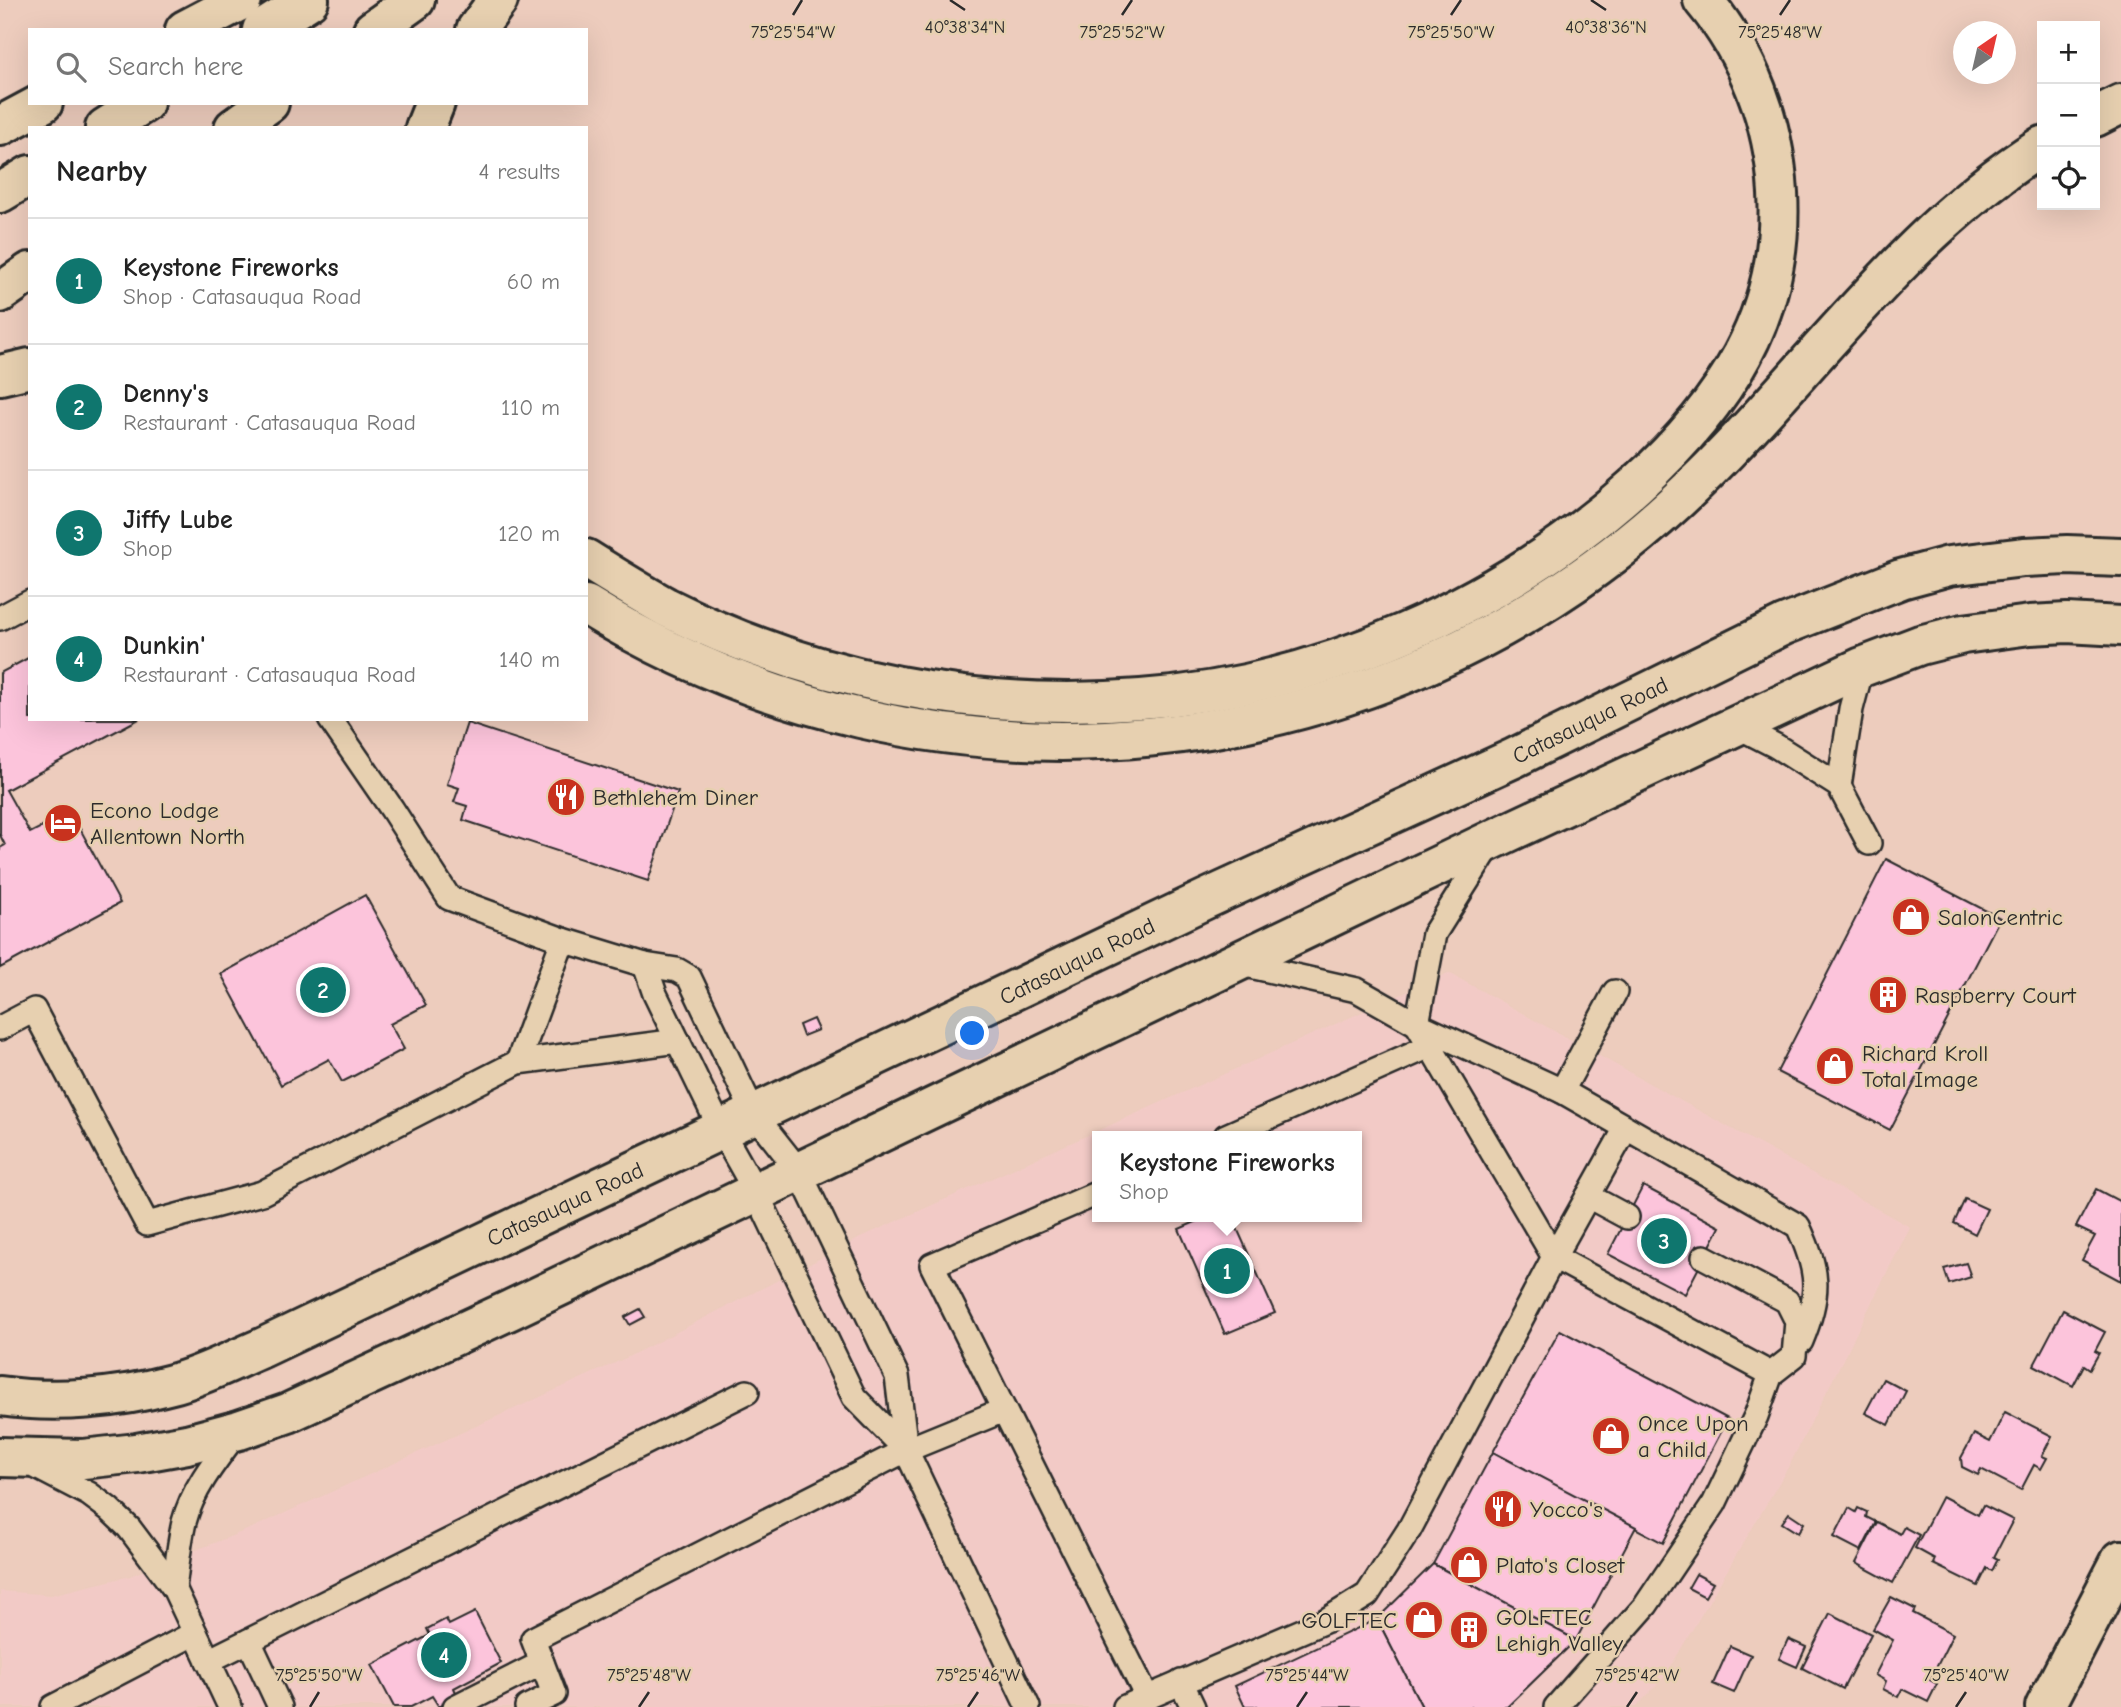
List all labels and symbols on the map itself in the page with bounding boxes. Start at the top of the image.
text: 40°38'34"N [925,17,1005,38]
text: 40°38'36"N [1565,17,1647,38]
north arrow [1953,21,2016,84]
text: 75°25'54"W [751,22,836,43]
text: 75°25'52"W [1079,22,1165,43]
text: 75°25'50"W [1408,22,1495,43]
text: 75°25'48"W [1738,22,1822,43]
street label: Catasauqua Road [1508,671,1672,770]
restaurant icon: Bethlehem Diner [545,776,587,818]
place label: Bethlehem Diner [593,784,759,811]
place label: Econo Lodge Allentown North [90,797,245,850]
hotel icon: Econo Lodge Allentown North [42,802,84,844]
shop icon: SalonCentric [1890,896,1932,938]
place label: SalonCentric [1938,904,2063,931]
street label: Catasauqua Road [995,912,1159,1011]
pin: 2 [300,964,346,1016]
building icon: Raspberry Court [1867,974,1909,1016]
place label: Raspberry Court [1915,982,2077,1009]
your location [955,1016,989,1050]
place label: Richard Kroll Total Image [1862,1040,1988,1093]
shop icon: Richard Kroll Total Image [1814,1045,1856,1087]
street label: Catasauqua Road [483,1156,648,1253]
pin: 3 [1641,1215,1687,1267]
pin: 1 [1204,1245,1250,1297]
place label: Once Upon a Child [1638,1410,1749,1463]
shop icon: Once Upon a Child [1590,1415,1632,1457]
restaurant icon: Yocco's [1482,1488,1524,1530]
place label: Yocco's [1530,1496,1603,1523]
shop icon: Plato's Closet [1448,1544,1490,1586]
place label: Plato's Closet [1496,1552,1626,1579]
shop icon: GOLFTEC [1403,1599,1445,1641]
place label: GOLFTEC Lehigh Valley [1496,1604,1624,1657]
place label: GOLFTEC [1301,1607,1397,1634]
building icon: GOLFTEC Lehigh Valley [1448,1609,1490,1651]
pin: 4 [421,1629,467,1681]
text: 75°25'50"W [276,1665,363,1686]
text: 75°25'48"W [607,1665,691,1686]
text: 75°25'46"W [936,1665,1021,1686]
text: 75°25'44"W [1265,1665,1349,1686]
text: 75°25'42"W [1595,1665,1679,1686]
text: 75°25'40"W [1923,1665,2009,1686]

